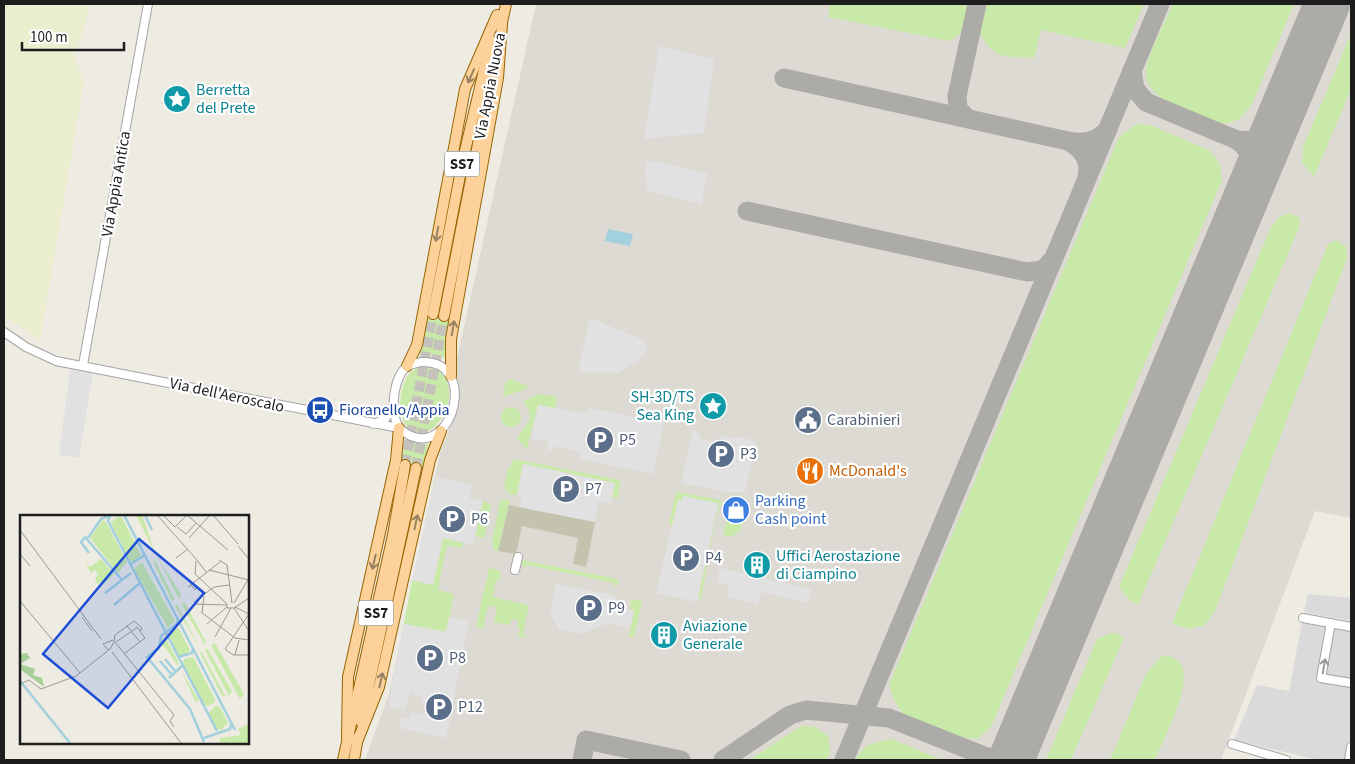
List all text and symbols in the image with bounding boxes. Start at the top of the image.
scale bar [22,20,125,52]
text: 100 m [30,27,68,48]
street label: Via Appia Nuova [469,31,511,141]
one-way arrow [465,68,475,83]
place label: Berretta del Prete [196,79,256,119]
place icon: Berretta del Prete [162,84,192,114]
street label: Via Appia Antica [96,129,136,239]
road number: SS7 [444,152,480,176]
one-way arrow [431,226,441,242]
one-way arrow [449,320,459,336]
street label: Via dell'Aeroscalo [168,372,286,418]
place label: SH-3D/TS Sea King [630,386,694,426]
place icon: SH-3D/TS Sea King [698,391,728,421]
bus stop icon: Fioranello/Appia [305,395,335,425]
place label: Fioranello/Appia [339,399,450,421]
public building icon: Carabinieri [793,405,823,435]
place label: Carabinieri [827,409,900,431]
parking icon: P5 [585,425,615,455]
place label: P5 [619,429,636,451]
parking icon: P3 [706,439,736,469]
place label: P3 [740,443,757,465]
restaurant icon: McDonald's [795,456,825,486]
place label: McDonald's [829,460,907,482]
parking icon: P7 [551,474,581,504]
place label: P7 [585,478,602,500]
place label: Parking Cash point [755,490,827,530]
shop icon: Parking Cash point [721,495,751,525]
parking icon: P6 [437,504,467,534]
place label: P6 [471,508,488,530]
one-way arrow [412,514,421,530]
inset map [20,515,249,744]
parking icon: P4 [671,543,701,573]
place label: Uffici Aerostazione di Ciampino [776,545,900,585]
place label: P4 [705,547,722,569]
building icon: Uffici Aerostazione di Ciampino [742,550,772,580]
one-way arrow [369,553,378,569]
parking icon: P9 [574,593,604,623]
place label: P9 [608,597,625,619]
road number: SS7 [358,600,394,626]
place label: Aviazione Generale [683,615,747,655]
building icon: Aviazione Generale [649,620,679,650]
parking icon: P8 [415,643,445,673]
place label: P8 [449,647,466,669]
one-way arrow [1319,658,1329,674]
one-way arrow [377,673,386,689]
parking icon: P12 [424,692,454,722]
place label: P12 [458,696,483,718]

